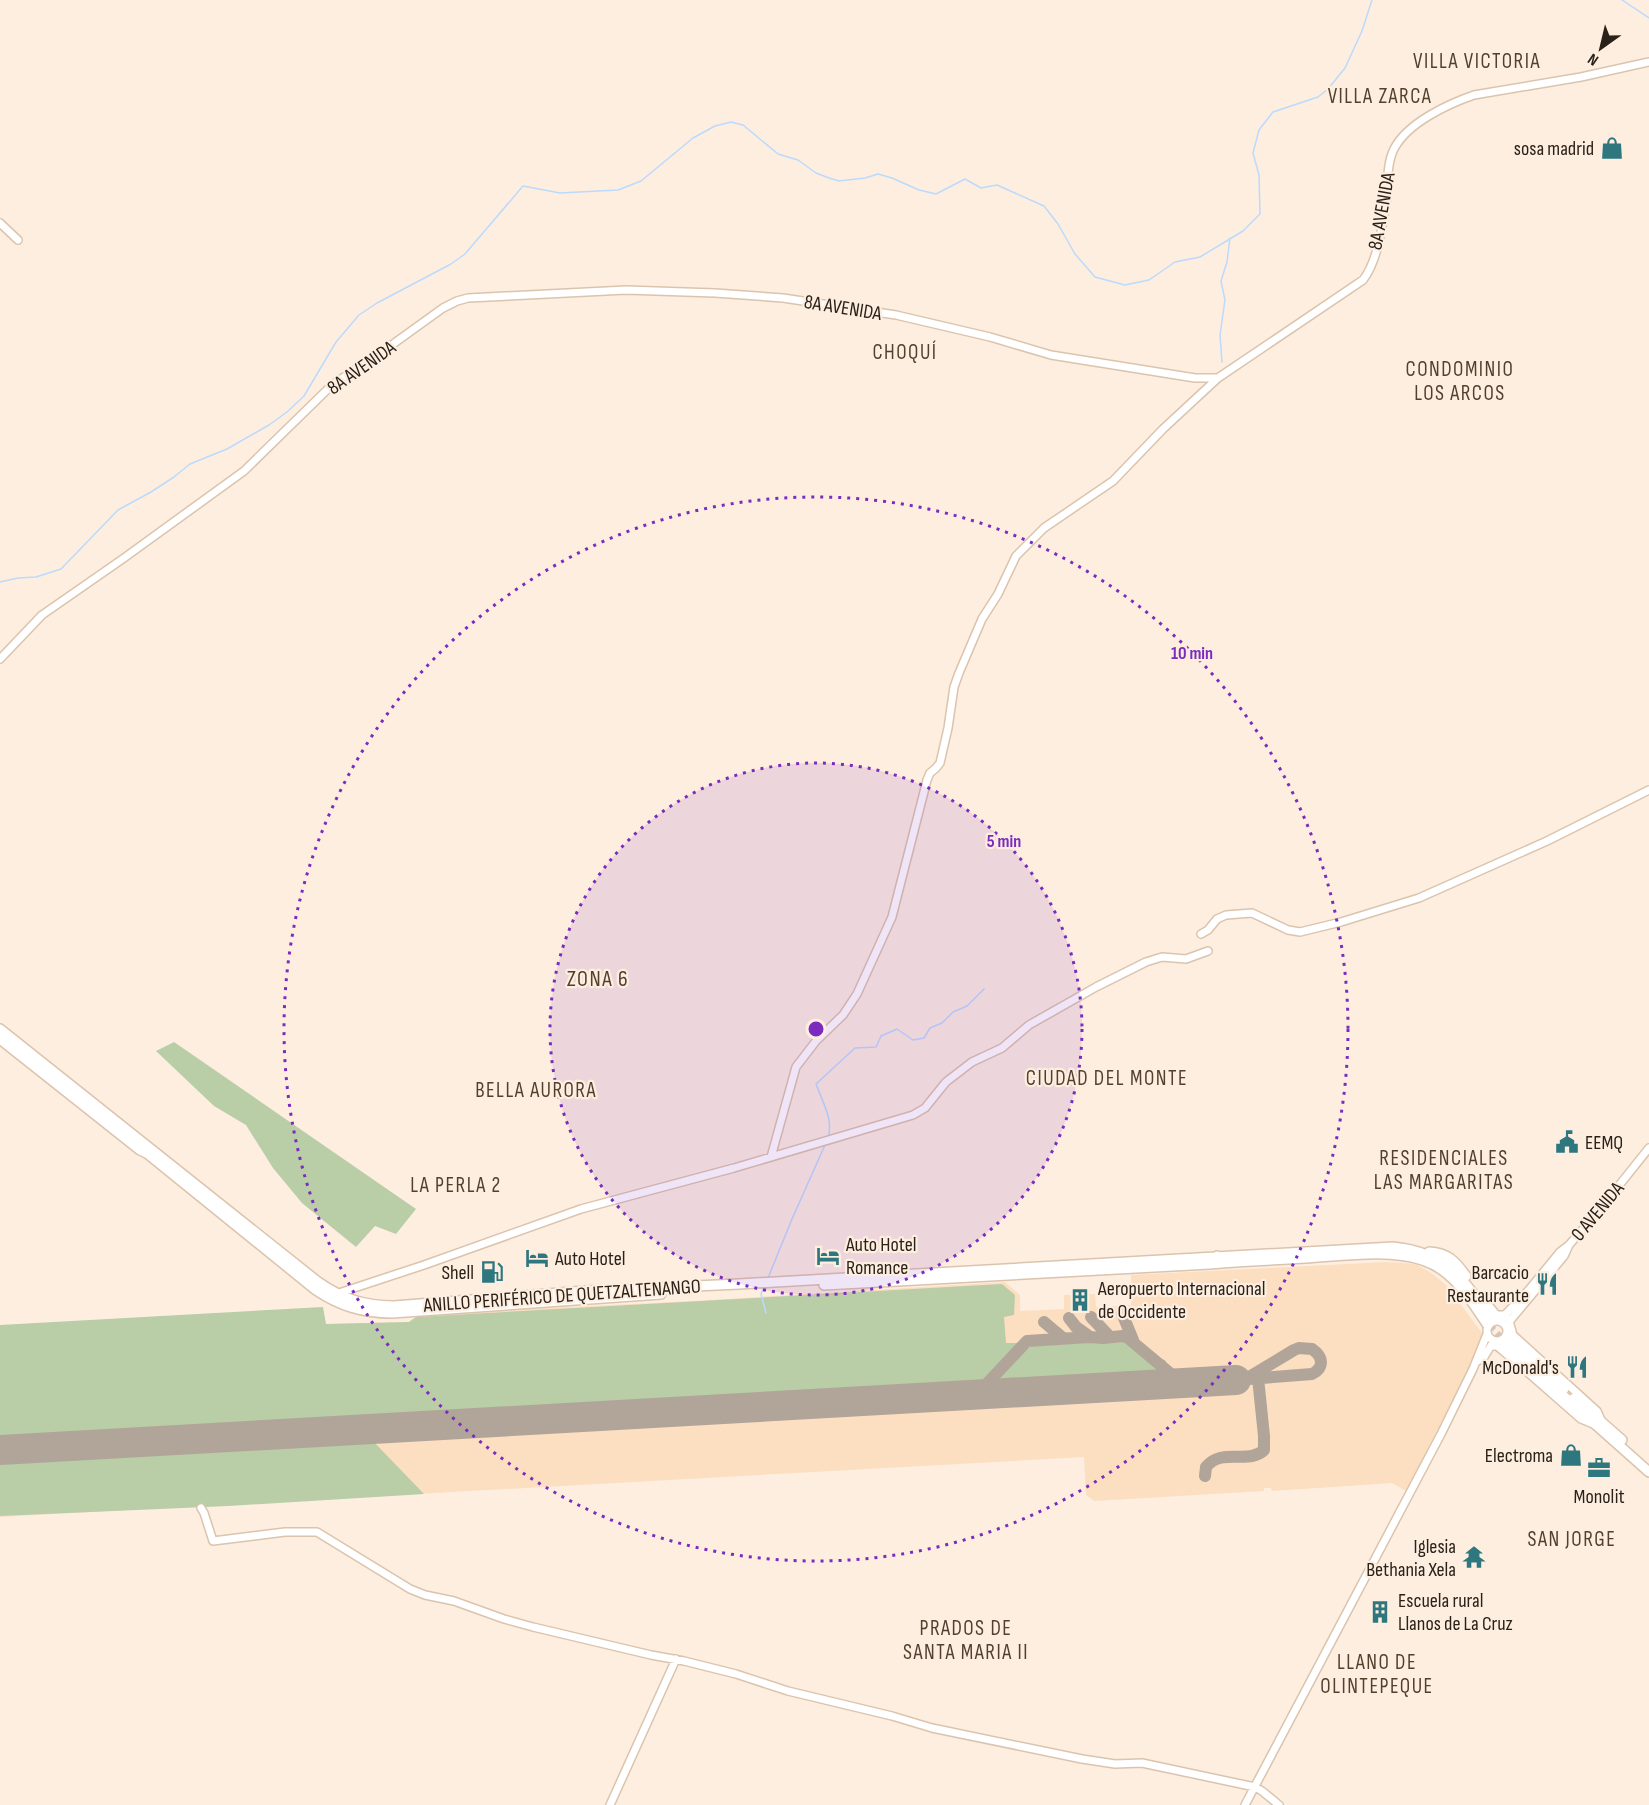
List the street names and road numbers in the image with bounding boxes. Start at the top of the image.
street label: 8A AVENIDA [1363,170,1401,252]
street label: 8A AVENIDA [802,290,884,326]
street label: 8A AVENIDA [323,335,401,400]
street label: 0 AVENIDA [1566,1177,1630,1246]
street label: ANILLO PERIFÉRICO DE QUETZALTENANGO [422,1274,701,1318]

